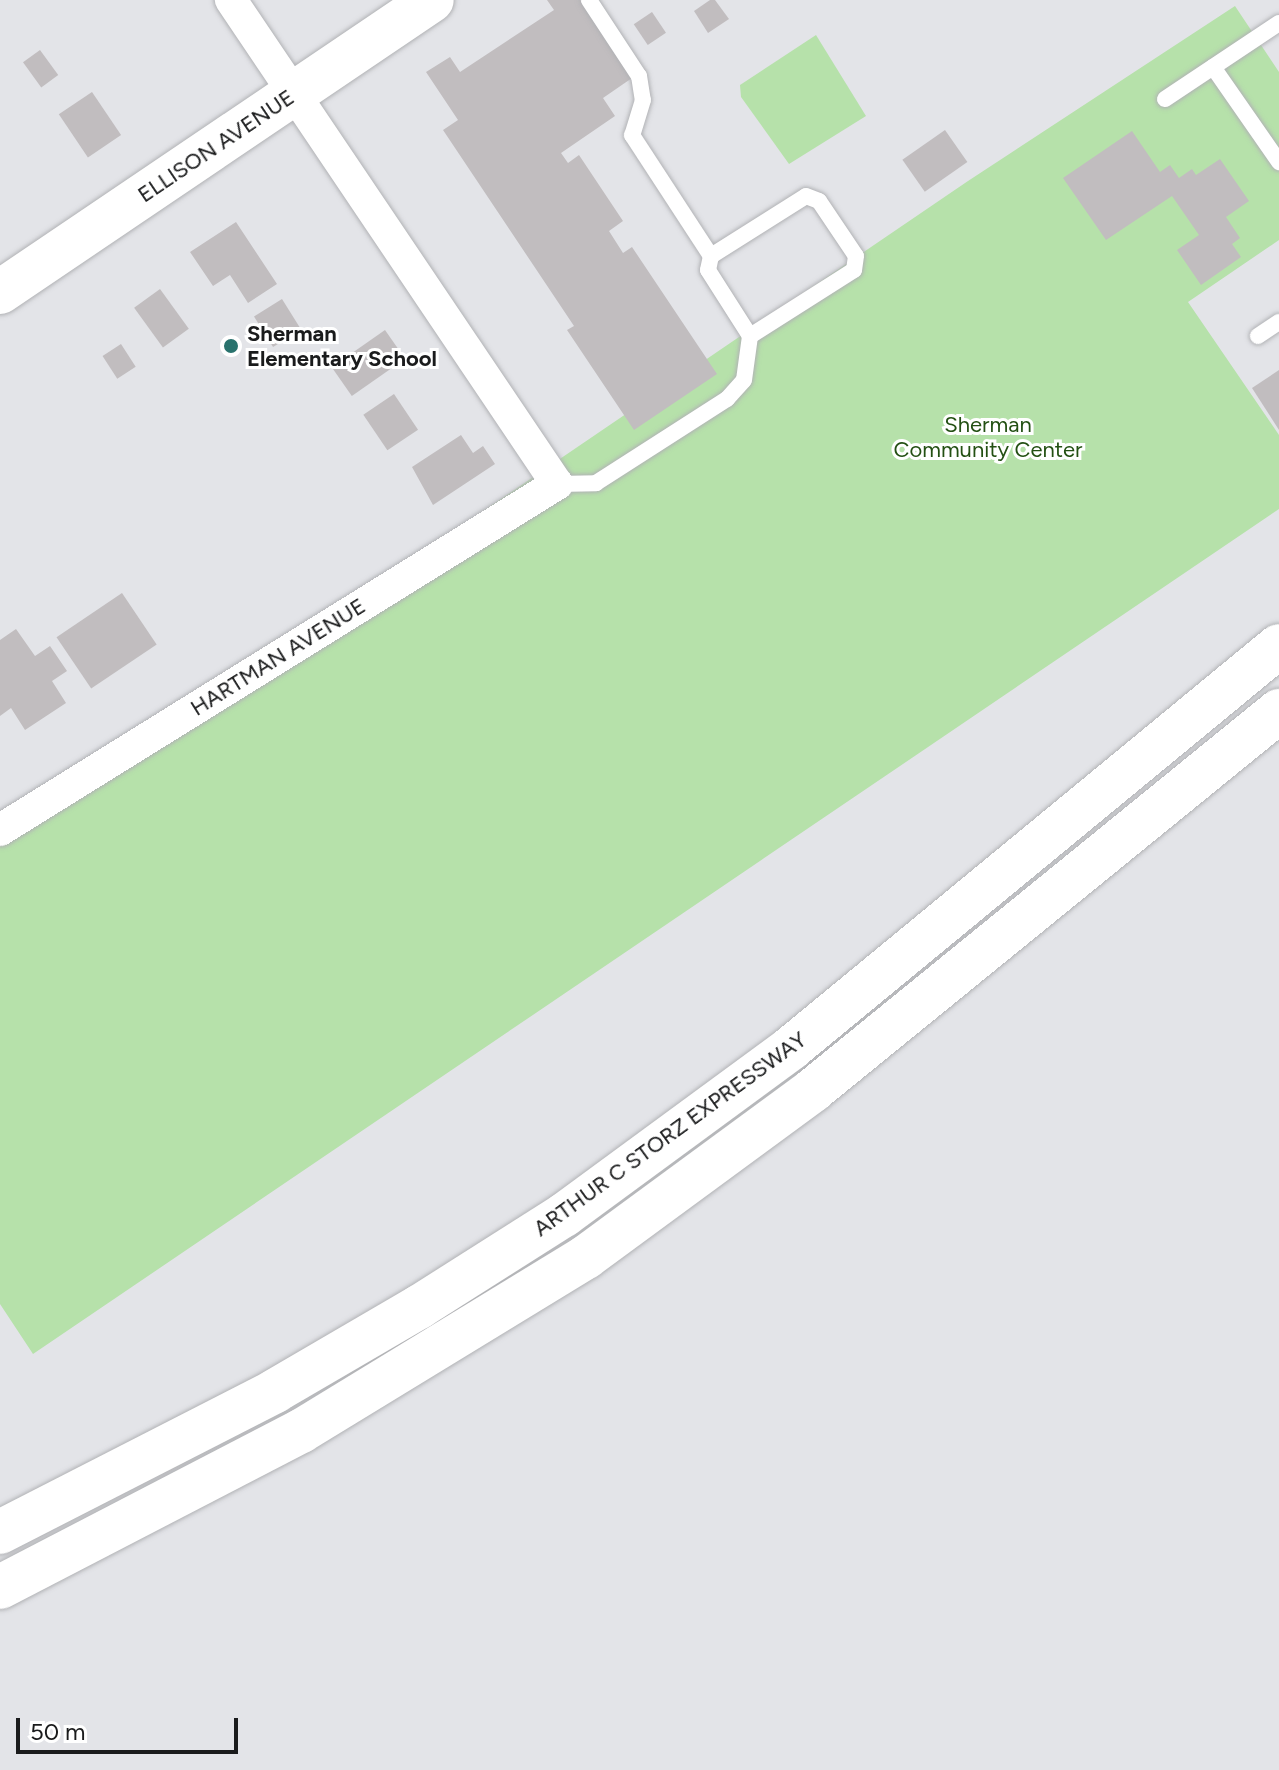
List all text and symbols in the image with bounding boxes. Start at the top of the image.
street label: ELLISON AVENUE [133,84,299,208]
place label: Sherman Elementary School [247,320,437,372]
marker: Sherman Elementary School [222,337,240,355]
park label: Sherman Community Center [894,411,1082,462]
street label: HARTMAN AVENUE [186,593,370,721]
street label: ARTHUR C STORZ EXPRESSWAY [528,1026,812,1242]
scale bar [20,1702,242,1752]
text: 50 m [30,1717,86,1746]

